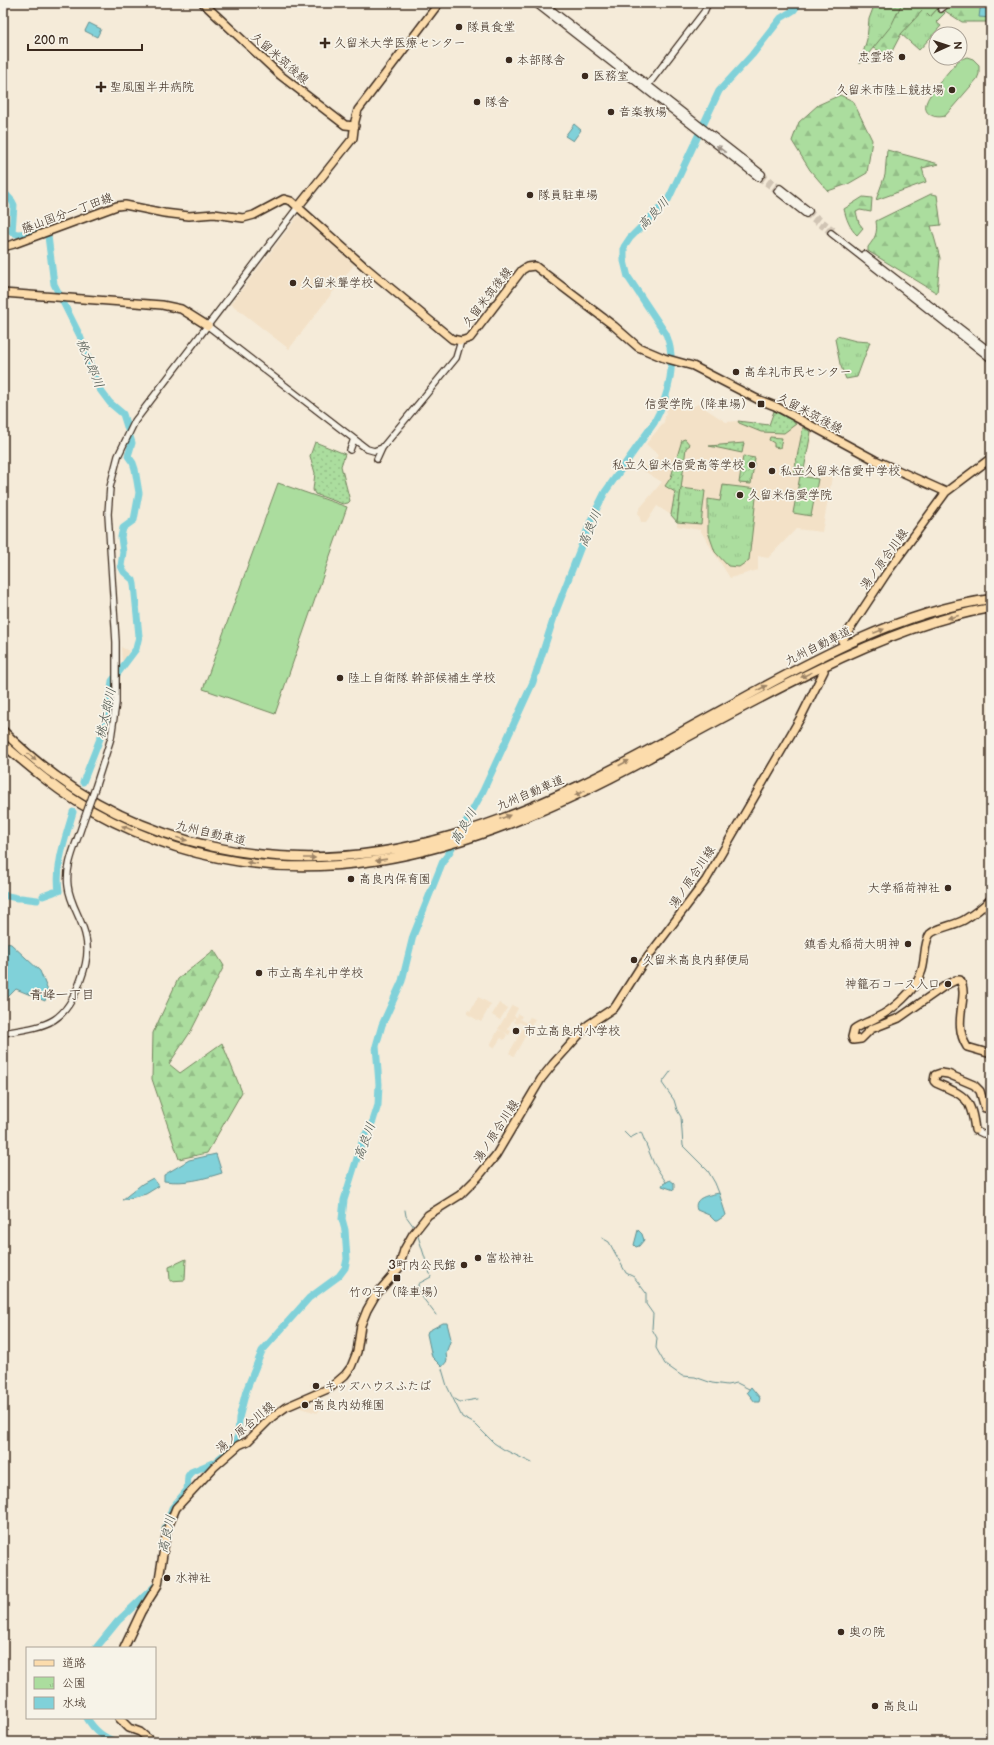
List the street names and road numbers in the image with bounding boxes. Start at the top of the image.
street label: 久留米筑後線 [248,29,312,88]
street label: 藤山国分一丁田線 [19,190,115,237]
street label: 久留米筑後線 [459,264,515,330]
street label: 久留米筑後線 [774,390,845,437]
street label: 湯ノ原合川線 [857,526,912,593]
street label: 九州自動車道 [783,624,854,669]
street label: 九州自動車道 [494,772,566,814]
street label: 九州自動車道 [174,818,248,849]
street label: 湯ノ原合川線 [666,843,719,911]
street label: 湯ノ原合川線 [471,1097,522,1166]
street label: 湯ノ原合川線 [213,1398,278,1456]

